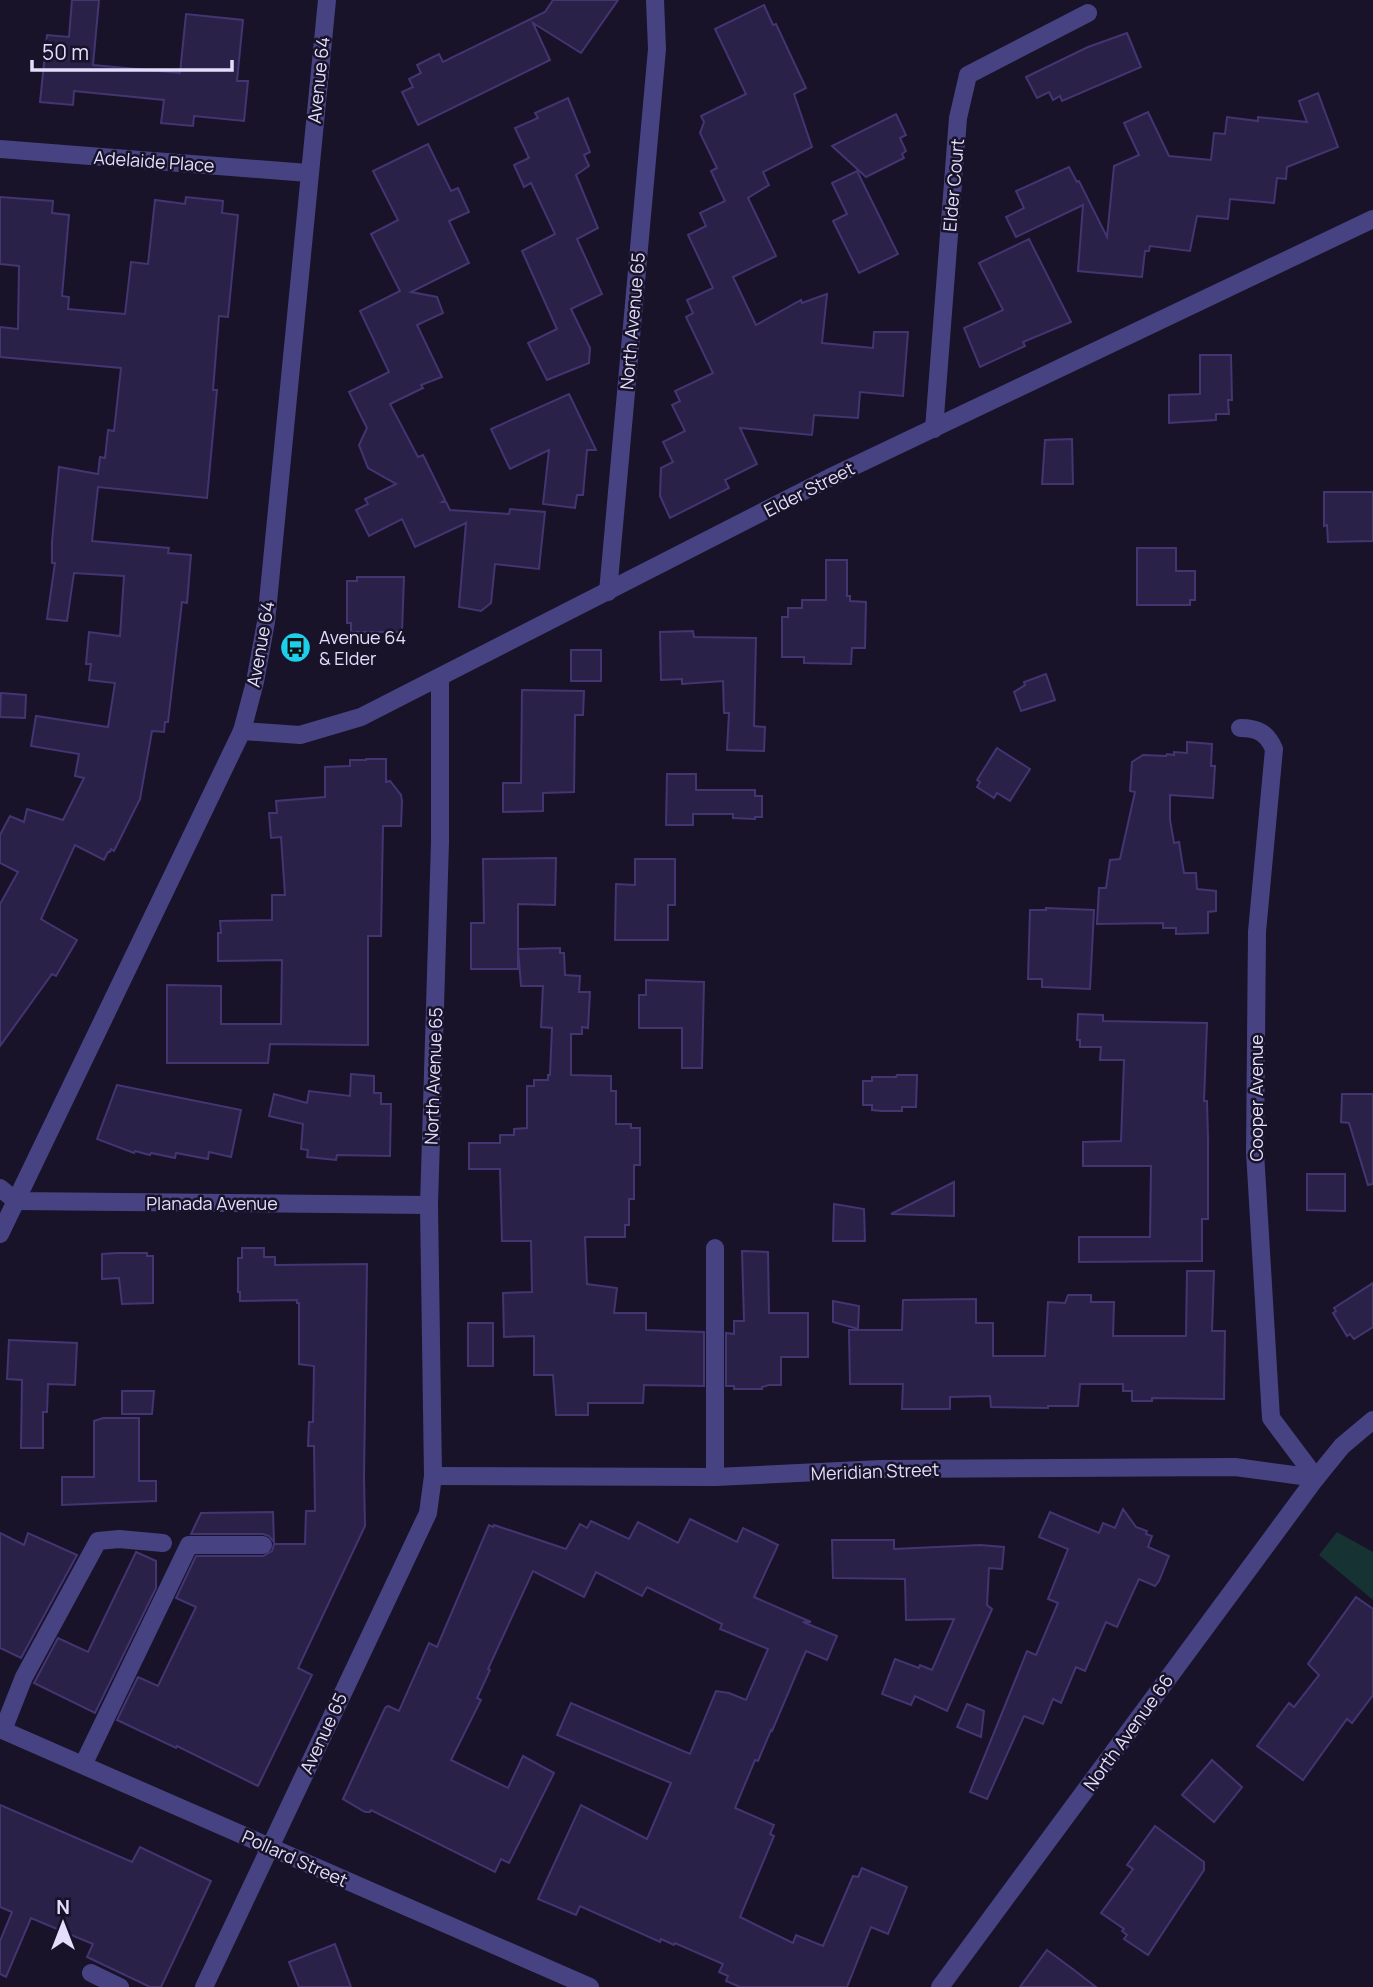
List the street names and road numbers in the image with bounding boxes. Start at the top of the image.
street label: Avenue 64 [302,35,334,125]
street label: Elder Court [937,137,969,233]
street label: Adelaide Place [93,145,215,177]
street label: North Avenue 65 [614,251,650,391]
street label: Elder Street [760,456,858,522]
street label: Avenue 64 [241,599,279,689]
street label: North Avenue 65 [419,1007,447,1145]
street label: Cooper Avenue [1244,1034,1268,1162]
street label: Planada Avenue [146,1191,278,1215]
street label: Meridian Street [810,1457,940,1485]
street label: North Avenue 66 [1078,1669,1178,1795]
street label: Avenue 65 [294,1689,352,1777]
street label: Pollard Street [238,1824,352,1892]

